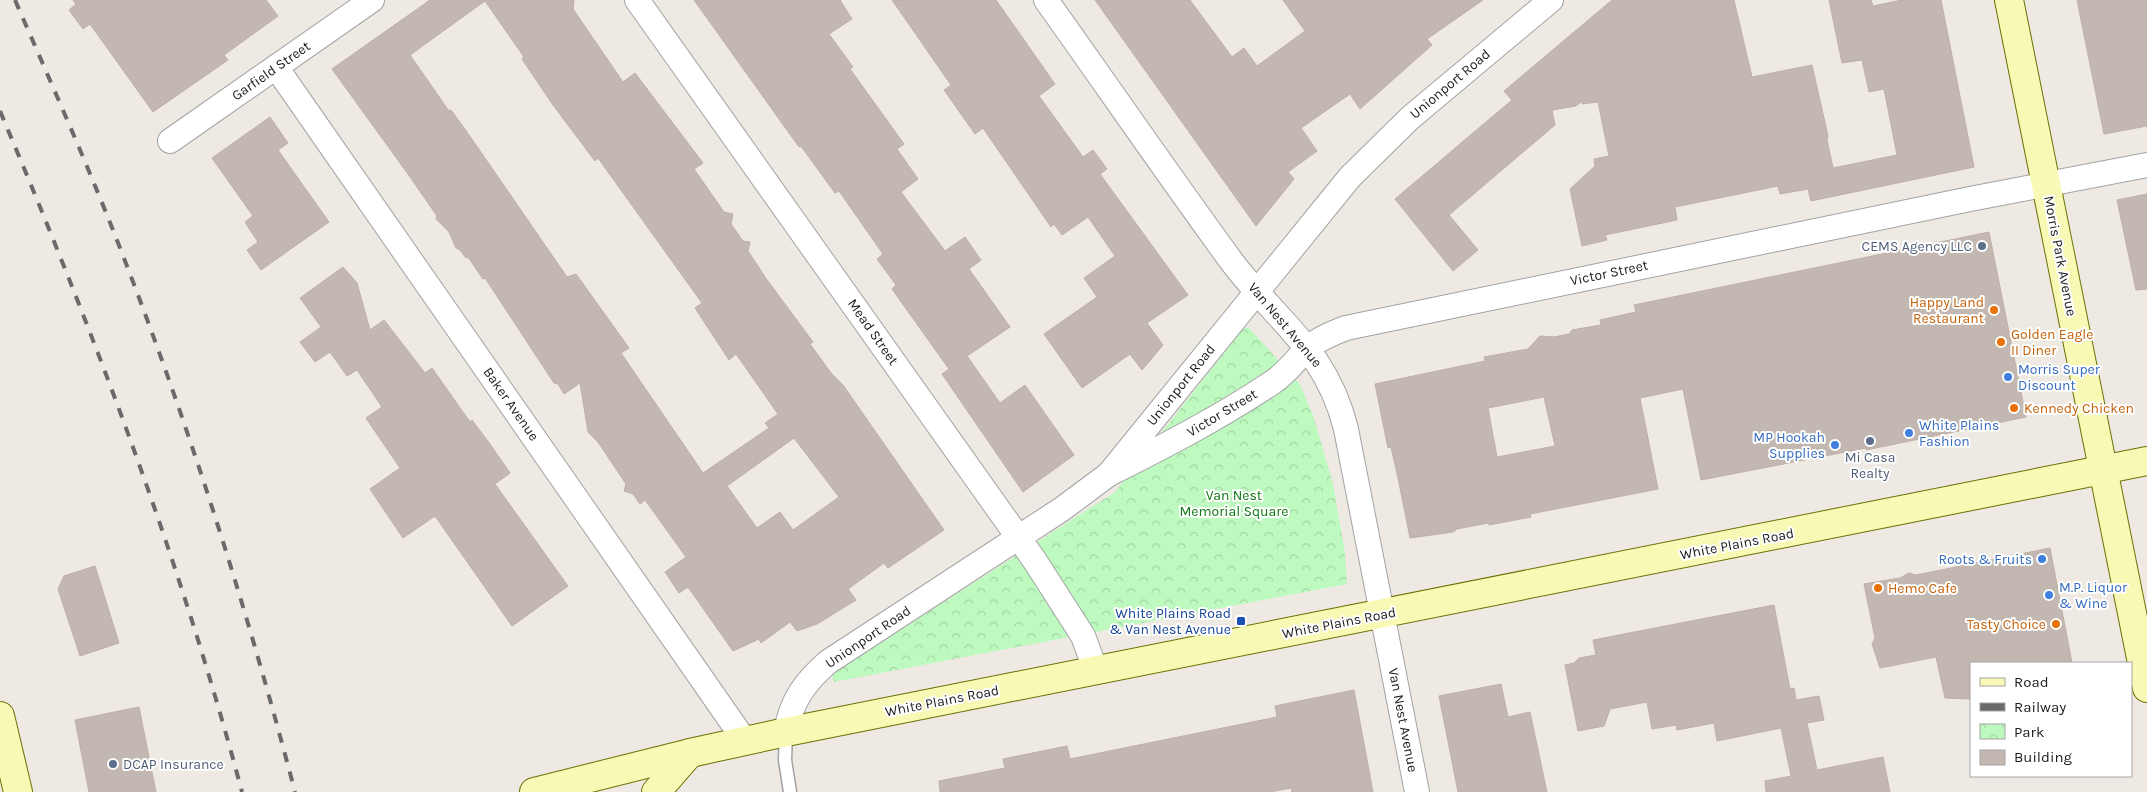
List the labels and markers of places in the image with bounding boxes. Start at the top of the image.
place label: CEMS Agency LLC [1862,238,1972,255]
marker: CEMS Agency LLC [1976,240,1988,252]
place label: Happy Land Restaurant [1910,294,1984,327]
marker: Happy Land Restaurant [1988,304,2000,316]
place label: Golden Eagle II Diner [2011,326,2093,359]
marker: Golden Eagle II Diner [1995,336,2007,348]
place label: Morris Super Discount [2018,361,2101,394]
marker: Morris Super Discount [2002,371,2014,383]
place label: Kennedy Chicken [2024,400,2134,417]
marker: Kennedy Chicken [2008,402,2020,414]
place label: White Plains Fashion [1919,417,1999,450]
marker: White Plains Fashion [1903,427,1915,439]
place label: MP Hookah Supplies [1753,429,1825,462]
marker: Mi Casa Realty [1864,435,1876,447]
marker: MP Hookah Supplies [1829,439,1841,451]
place label: Mi Casa Realty [1845,449,1895,482]
place label: Roots & Fruits [1938,551,2032,568]
marker: Roots & Fruits [2036,553,2048,565]
place label: M.P. Liquor & Wine [2059,579,2128,612]
place label: Hemo Cafe [1888,580,1957,597]
marker: Hemo Cafe [1872,582,1884,594]
marker: M.P. Liquor & Wine [2043,589,2055,601]
place label: White Plains Road & Van Nest Avenue [1109,605,1231,638]
marker: White Plains Road & Van Nest Avenue [1235,615,1247,627]
place label: Tasty Choice [1967,616,2046,633]
marker: Tasty Choice [2050,618,2062,630]
place label: DCAP Insurance [123,756,224,773]
marker: DCAP Insurance [107,758,119,770]

